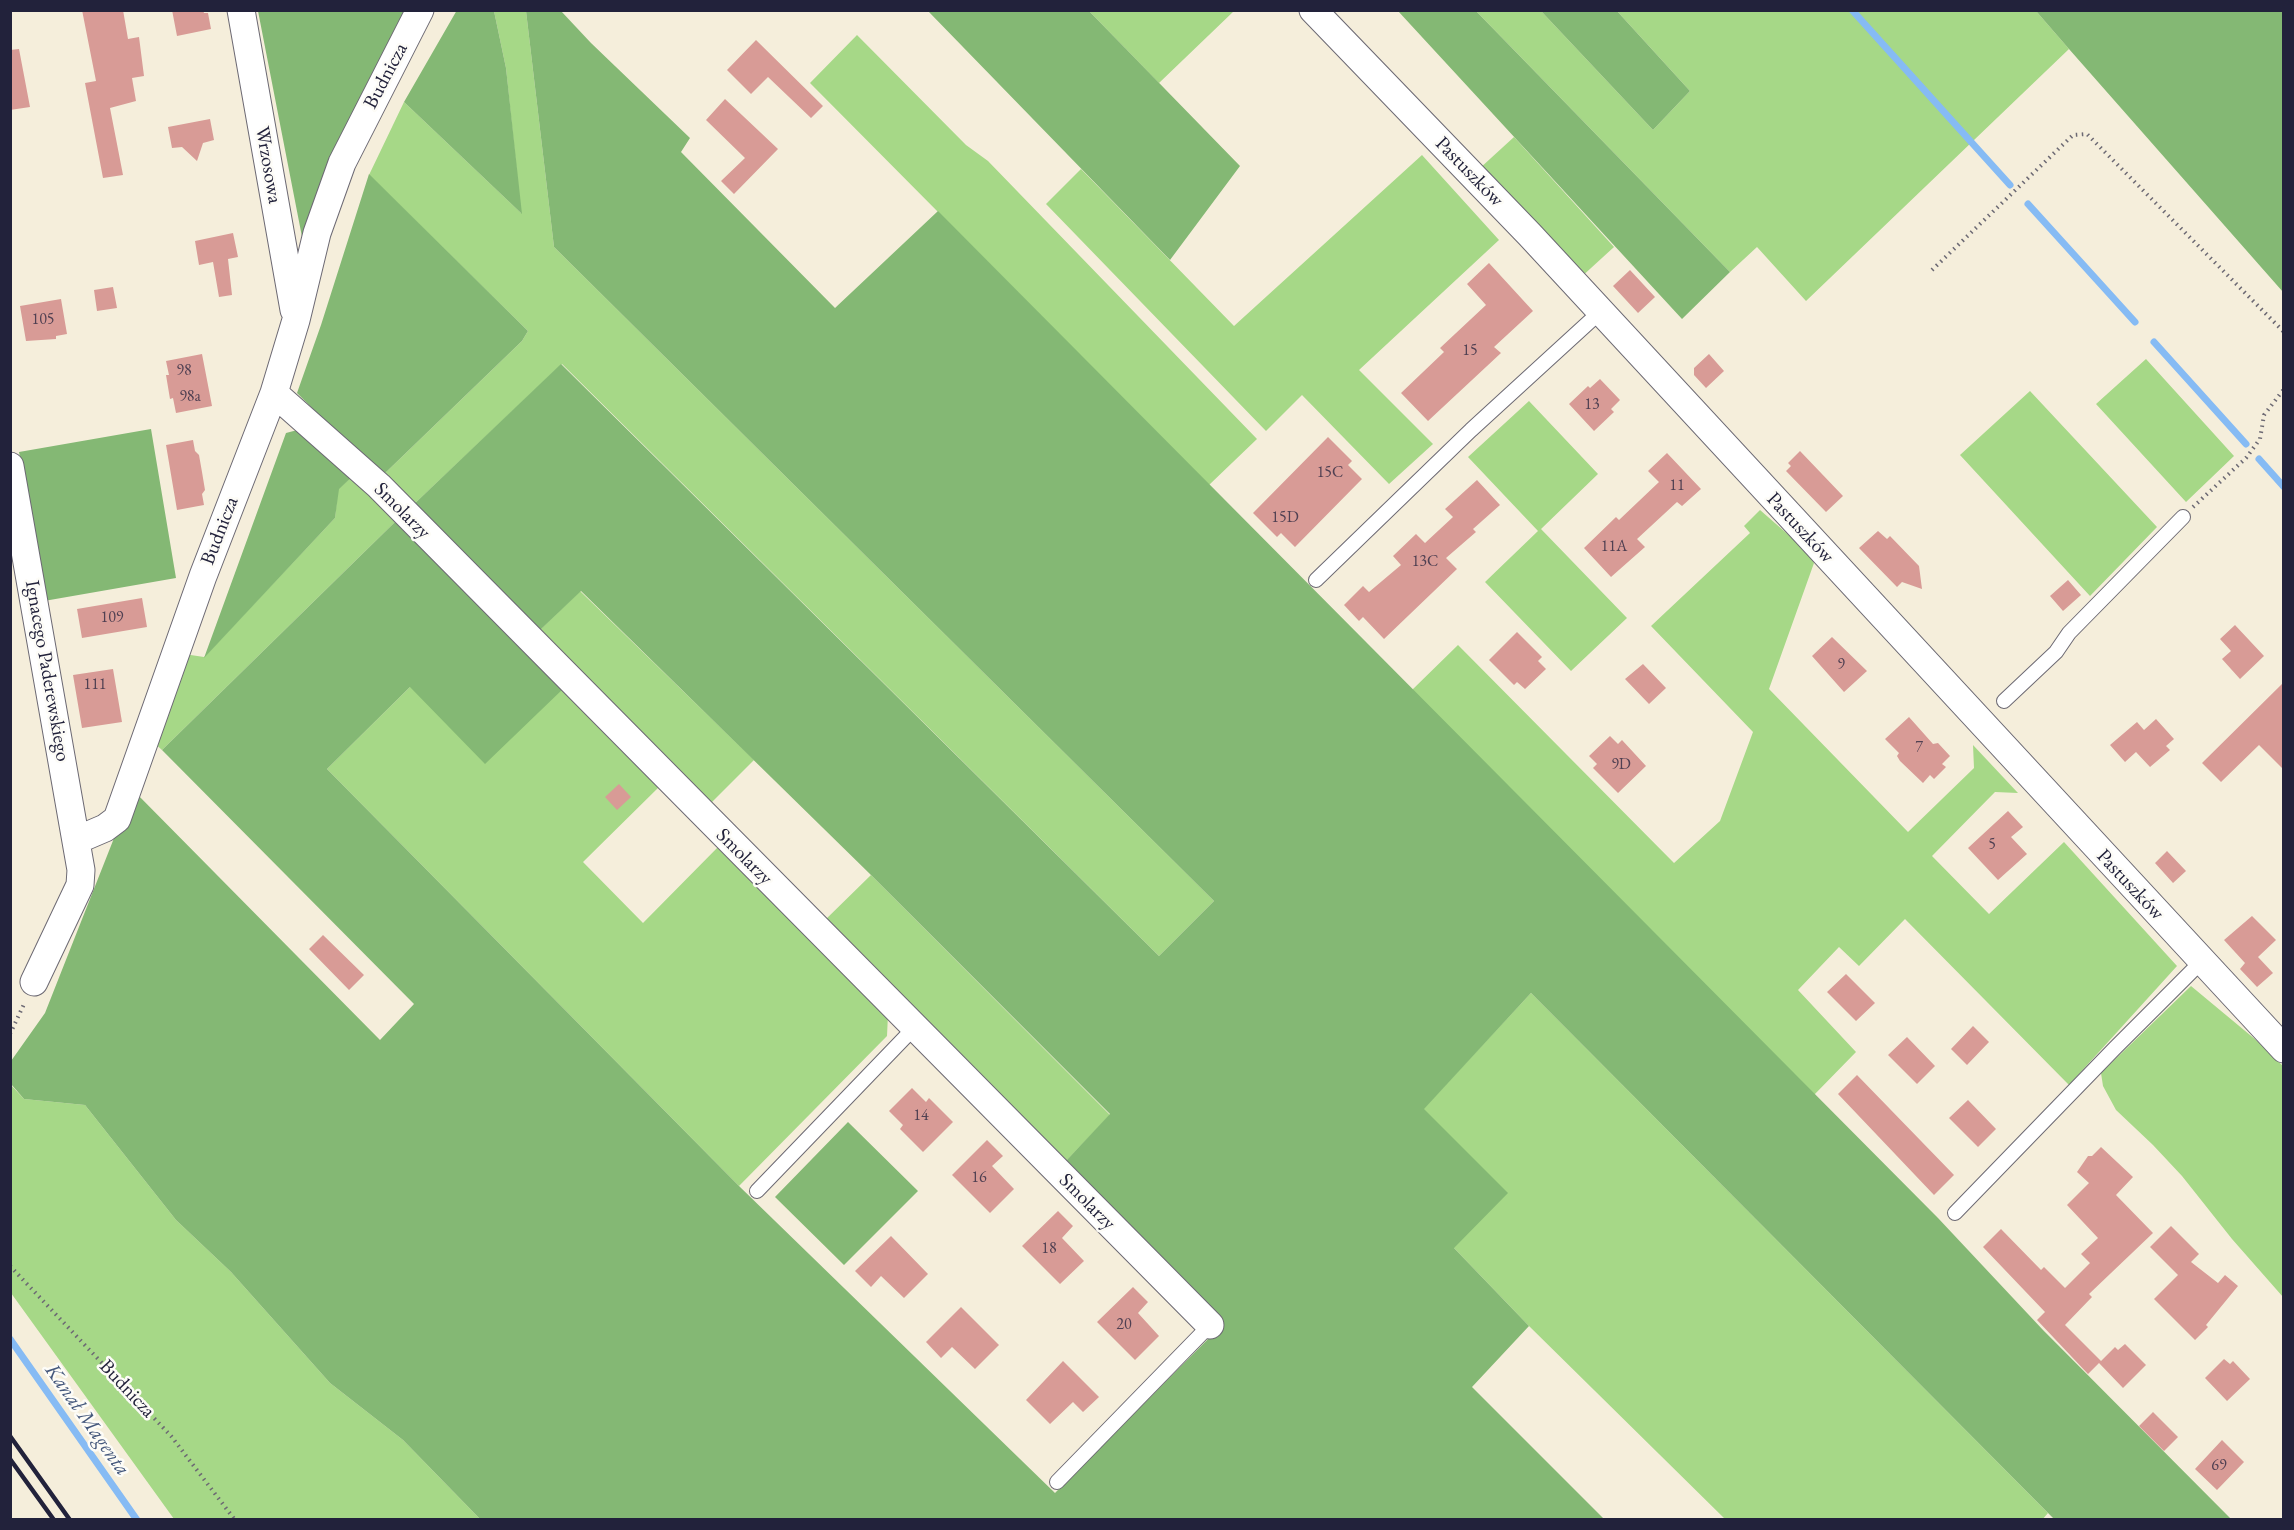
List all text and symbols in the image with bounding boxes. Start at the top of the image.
street label: Budnicza [359,39,413,113]
street label: Wrzosowa [249,124,287,206]
street label: Pastuszków [1430,132,1508,212]
house number: 105 [31,310,55,330]
house number: 15 [1462,341,1478,361]
house number: 98 [176,361,192,381]
house number: 98a [179,387,201,407]
house number: 13 [1584,395,1600,415]
house number: 15C [1317,463,1343,483]
house number: 11 [1669,476,1685,496]
street label: Smolarzy [369,478,435,544]
street label: Pastuszków [1761,488,1839,568]
street label: Budnicza [196,494,244,568]
house number: 15D [1271,508,1299,528]
house number: 11A [1601,537,1627,557]
house number: 13C [1412,552,1438,572]
street label: Ignacego Paderewskiego [19,579,75,763]
house number: 109 [100,608,124,628]
house number: 9 [1837,655,1845,675]
house number: 111 [83,675,107,695]
house number: 7 [1915,738,1923,758]
house number: 9D [1611,755,1631,775]
street label: Smolarzy [711,824,777,890]
house number: 5 [1988,835,1996,855]
street label: Pastuszków [2091,845,2169,925]
house number: 14 [913,1106,929,1126]
house number: 16 [971,1168,987,1188]
street label: Smolarzy [1054,1169,1120,1235]
house number: 18 [1041,1239,1057,1259]
house number: 20 [1116,1315,1132,1335]
street label: Budnicza [94,1355,160,1423]
water label: Kanał Magenta [39,1359,135,1481]
house number: 69 [2211,1456,2227,1476]

